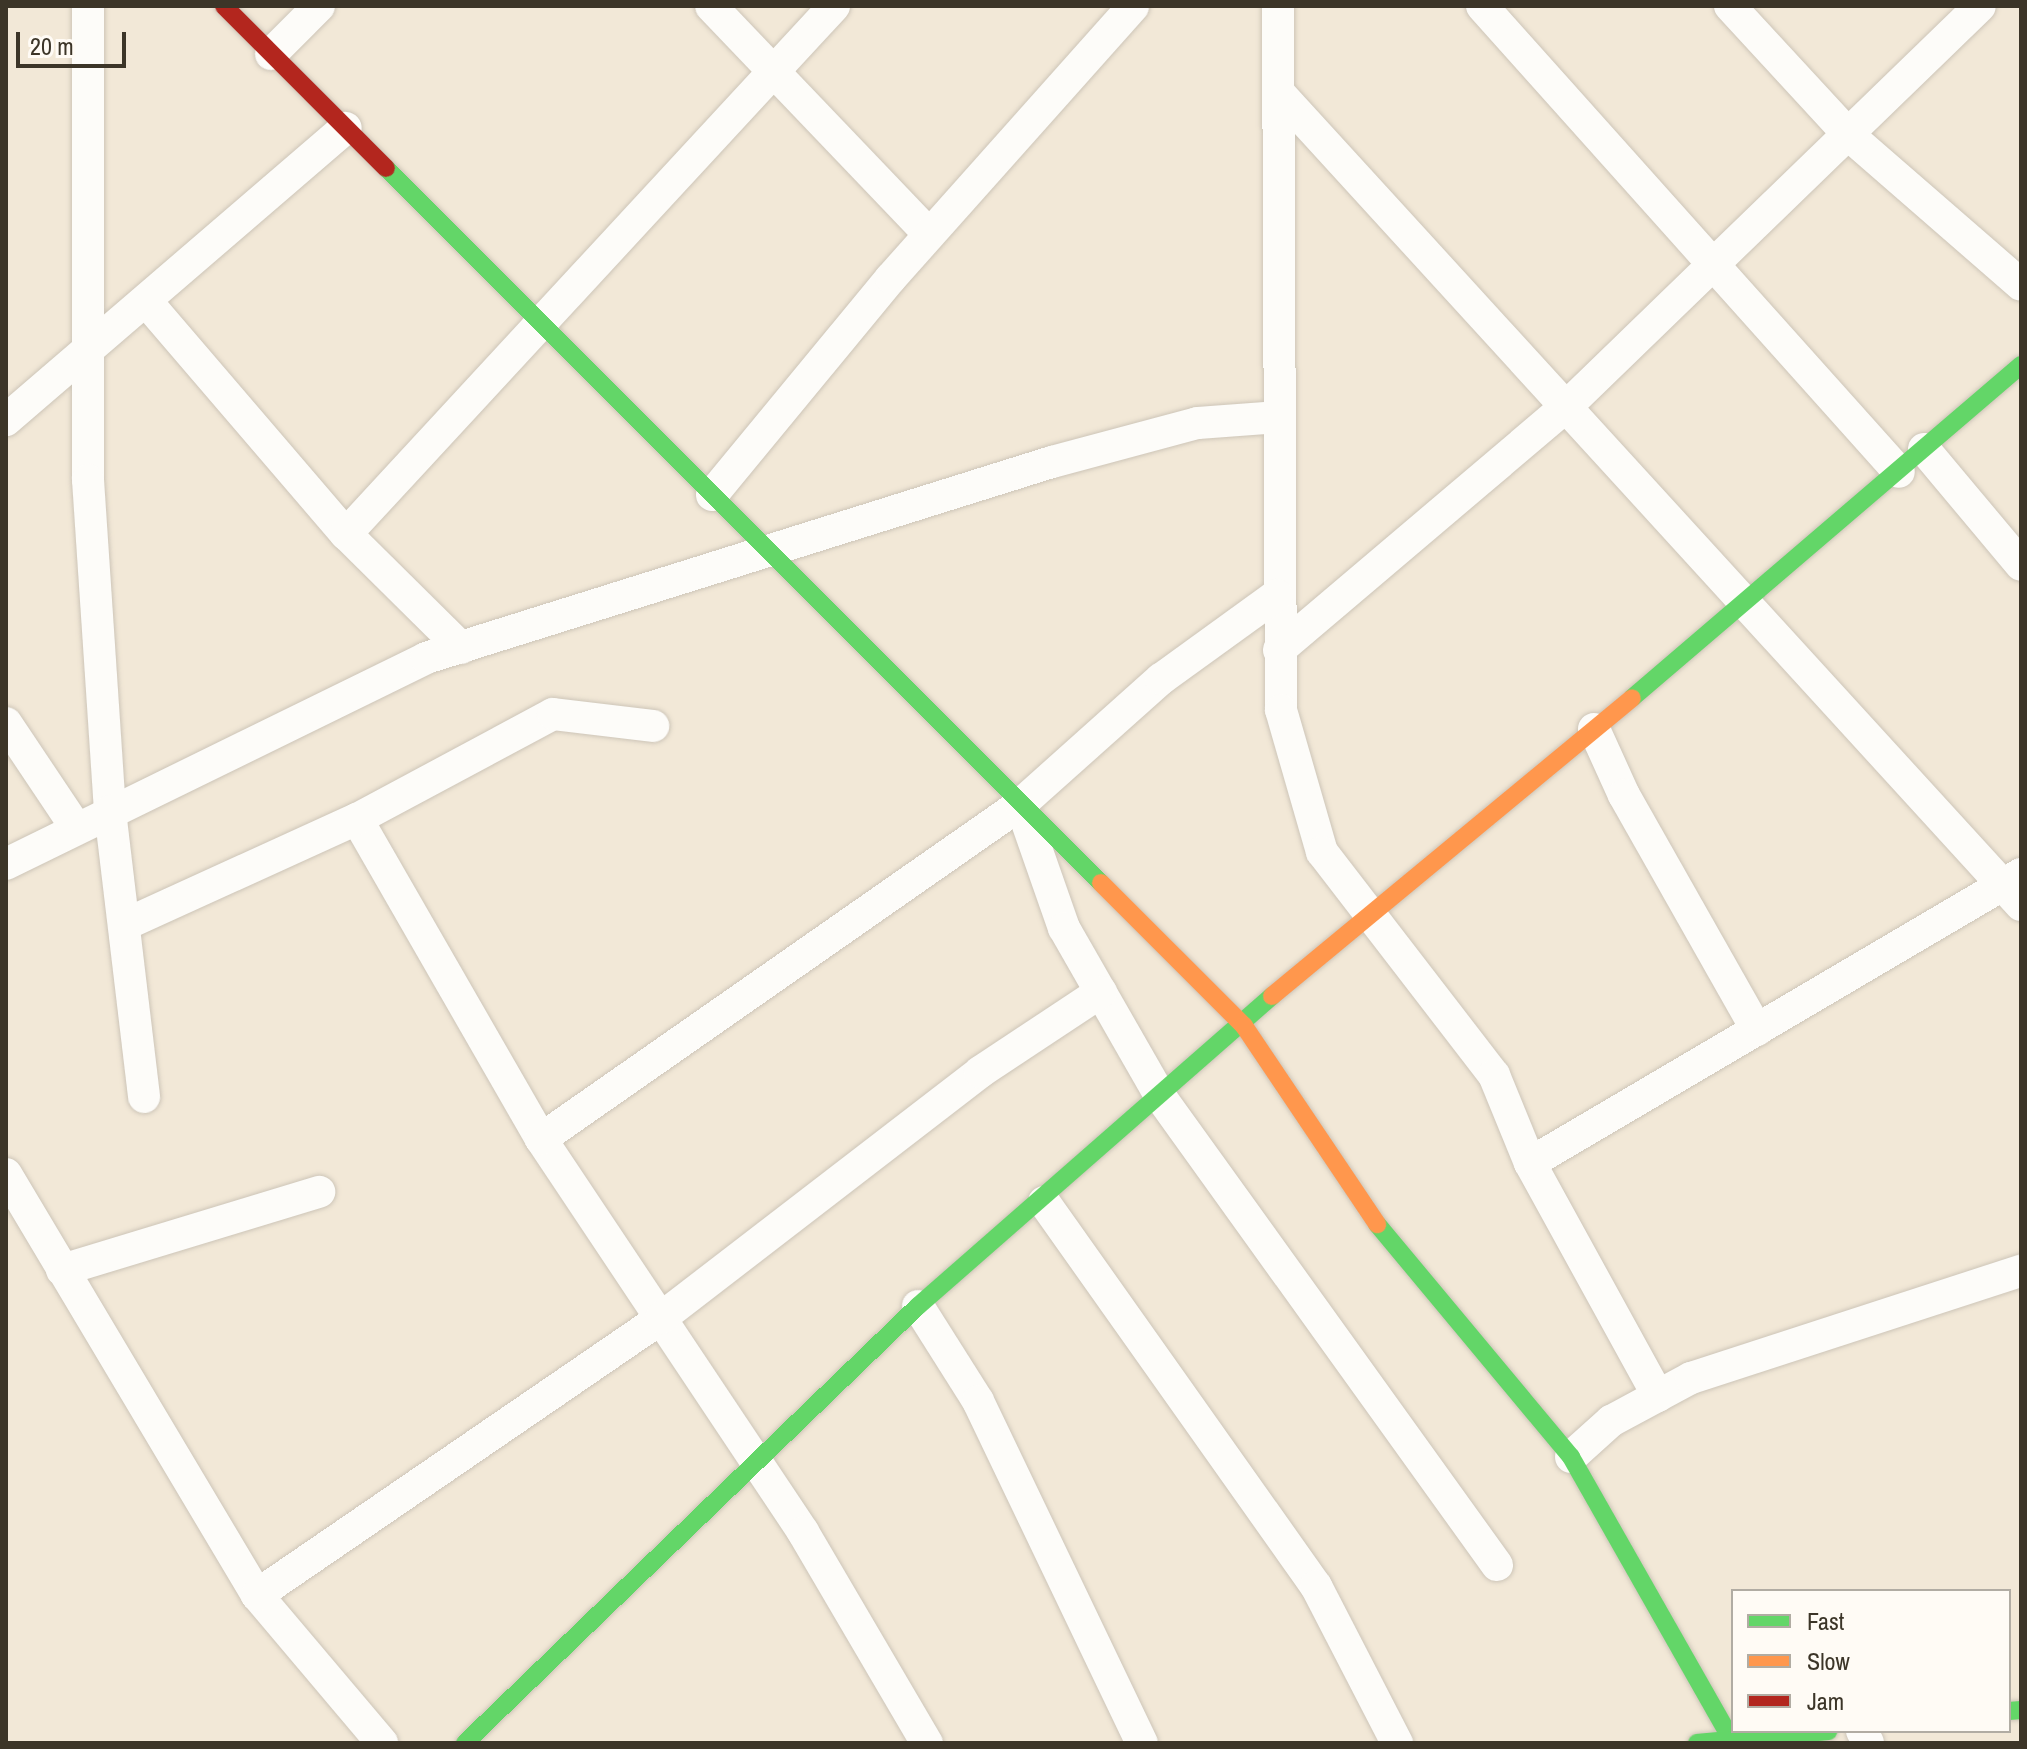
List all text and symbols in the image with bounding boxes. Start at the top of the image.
scale bar [20,16,130,66]
text: 20 m [30,30,74,62]
legend [1731,1589,2011,1733]
text: Fast [1807,1605,1844,1637]
text: Slow [1807,1645,1850,1677]
text: Jam [1807,1685,1844,1717]

